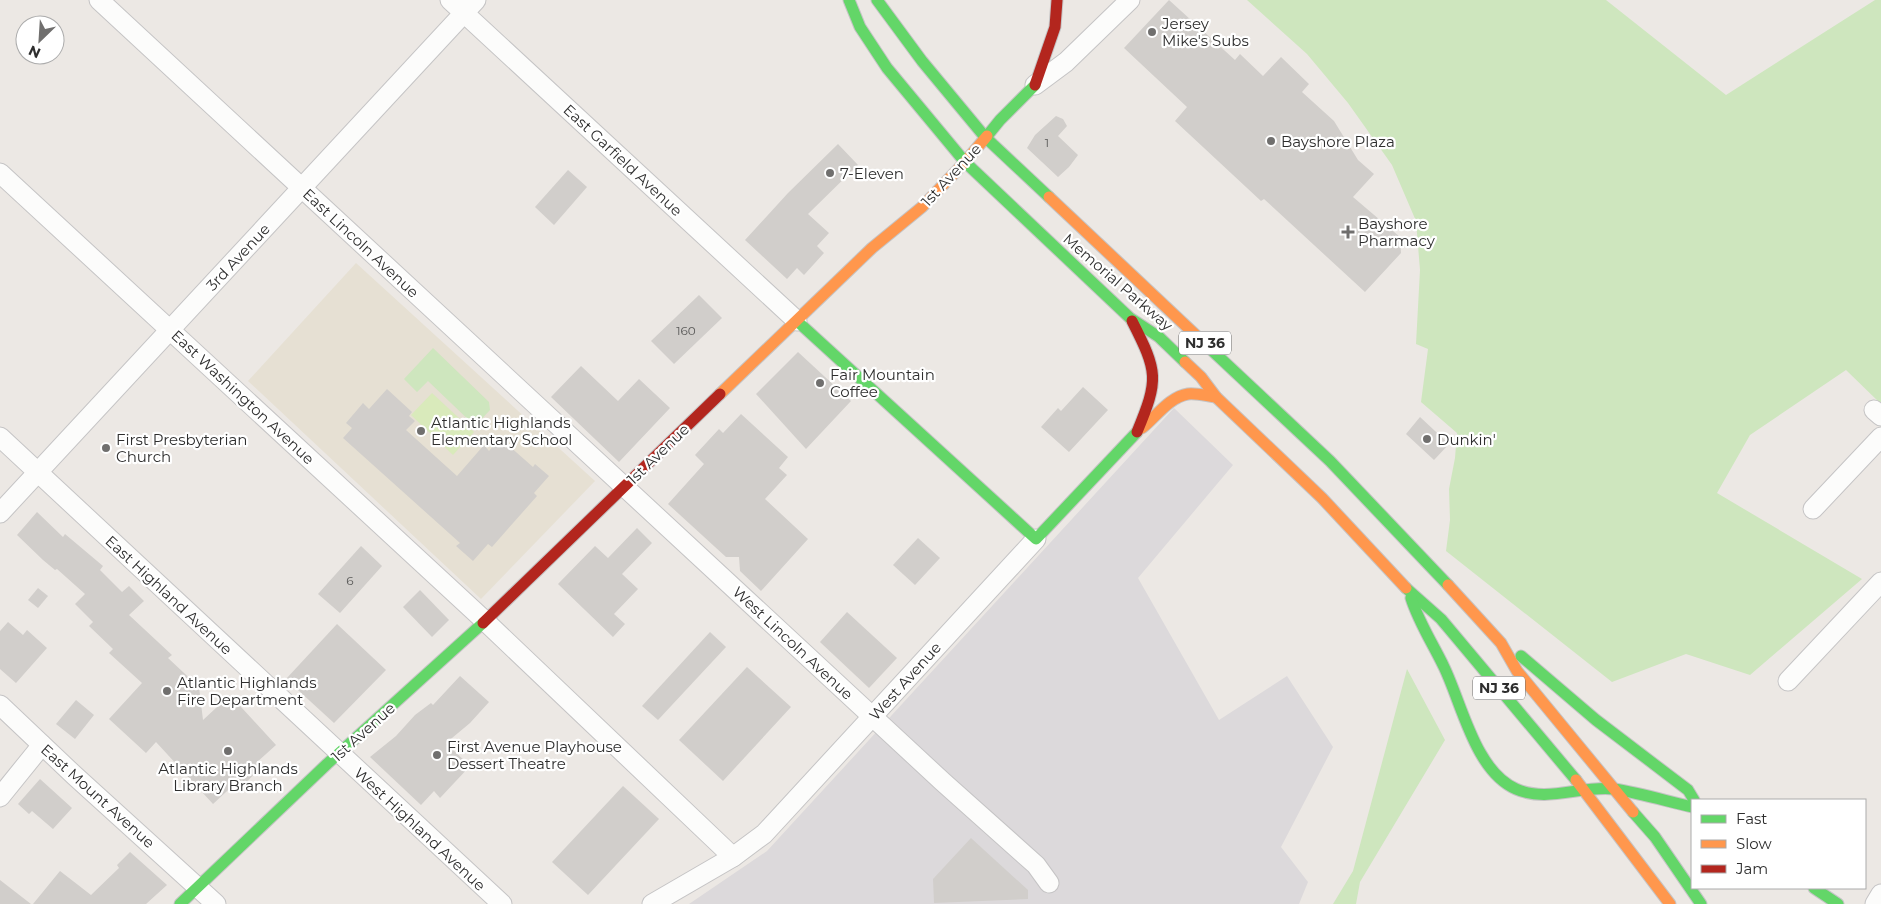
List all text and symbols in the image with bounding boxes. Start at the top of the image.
place label: Jersey Mike's Subs [1161,14,1249,50]
north arrow [15,15,65,65]
marker: Jersey Mike's Subs [1146,26,1158,38]
text: N [26,41,43,62]
street label: East Garfield Avenue [560,100,686,220]
place label: Bayshore Plaza [1281,132,1395,151]
house number: 1 [1045,135,1049,150]
marker: Bayshore Plaza [1265,135,1277,147]
street label: 1st Avenue [917,139,985,211]
place label: 7-Eleven [840,164,904,183]
marker: 7-Eleven [824,167,836,179]
street label: East Lincoln Avenue [299,184,423,302]
place label: Bayshore Pharmacy [1358,214,1436,250]
street label: 3rd Avenue [202,219,274,295]
marker: Bayshore Pharmacy [1342,226,1354,238]
street label: Memorial Parkway [1059,229,1177,335]
house number: 160 [676,323,696,338]
street label: East Washington Avenue [168,326,318,468]
road number: NJ 36 [1179,332,1231,354]
place label: Fair Mountain Coffee [830,365,935,401]
marker: Fair Mountain Coffee [814,377,826,389]
place label: Atlantic Highlands Elementary School [431,413,572,449]
street label: 1st Avenue [623,420,693,488]
marker: Atlantic Highlands Elementary School [415,425,427,437]
place label: First Presbyterian Church [116,430,247,466]
place label: Dunkin' [1437,430,1496,449]
marker: Dunkin' [1421,433,1433,445]
marker: First Presbyterian Church [100,442,112,454]
street label: East Highland Avenue [102,531,236,659]
house number: 6 [346,573,354,588]
street label: West Lincoln Avenue [729,582,857,704]
street label: West Avenue [865,638,945,724]
place label: Atlantic Highlands Fire Department [177,673,316,709]
road number: NJ 36 [1473,676,1525,700]
marker: Atlantic Highlands Fire Department [161,685,173,697]
street label: 1st Avenue [327,698,399,766]
place label: First Avenue Playhouse Dessert Theatre [447,737,622,773]
street label: East Mount Avenue [37,740,159,852]
marker: Atlantic Highlands Library Branch [222,745,234,757]
marker: First Avenue Playhouse Dessert Theatre [431,749,443,761]
place label: Atlantic Highlands Library Branch [158,759,298,795]
street label: West Highland Avenue [350,763,490,895]
legend [1691,799,1866,889]
text: Fast [1736,809,1767,828]
text: Slow [1736,834,1772,853]
text: Jam [1735,859,1768,878]

